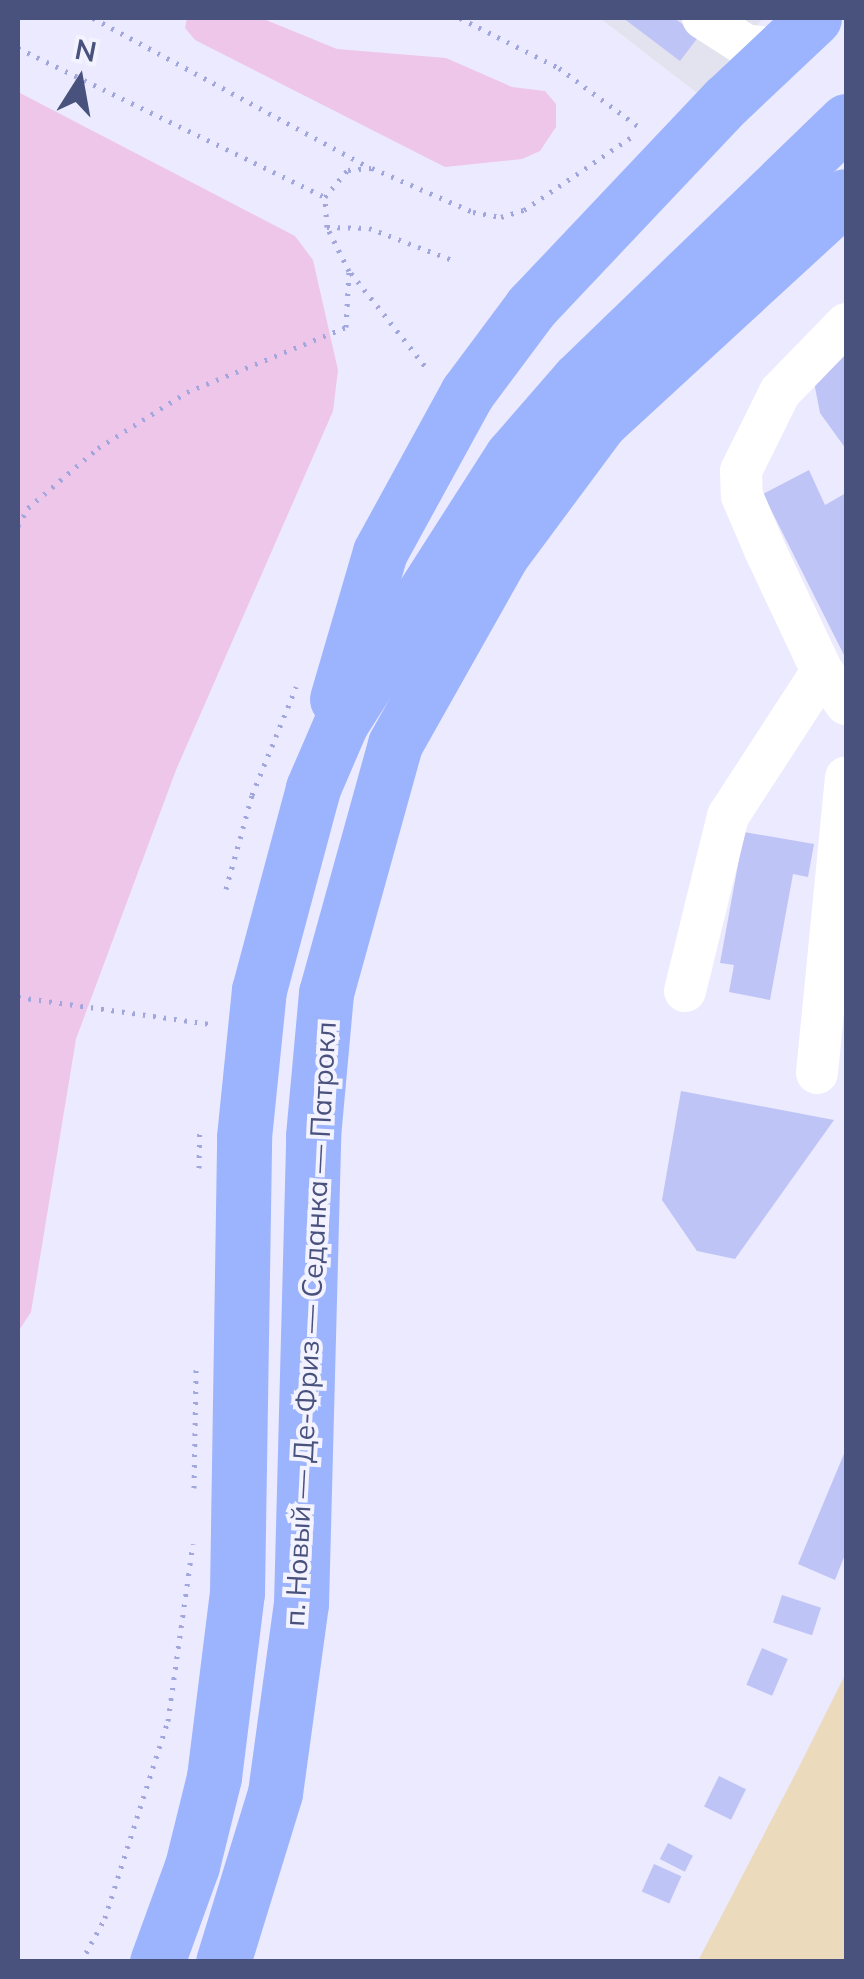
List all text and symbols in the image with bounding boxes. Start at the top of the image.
north arrow [30,30,130,130]
text: N [72,31,100,69]
street label: п. Новый — Де-Фриз — Седанка — Патрокл [277,1021,343,1627]

